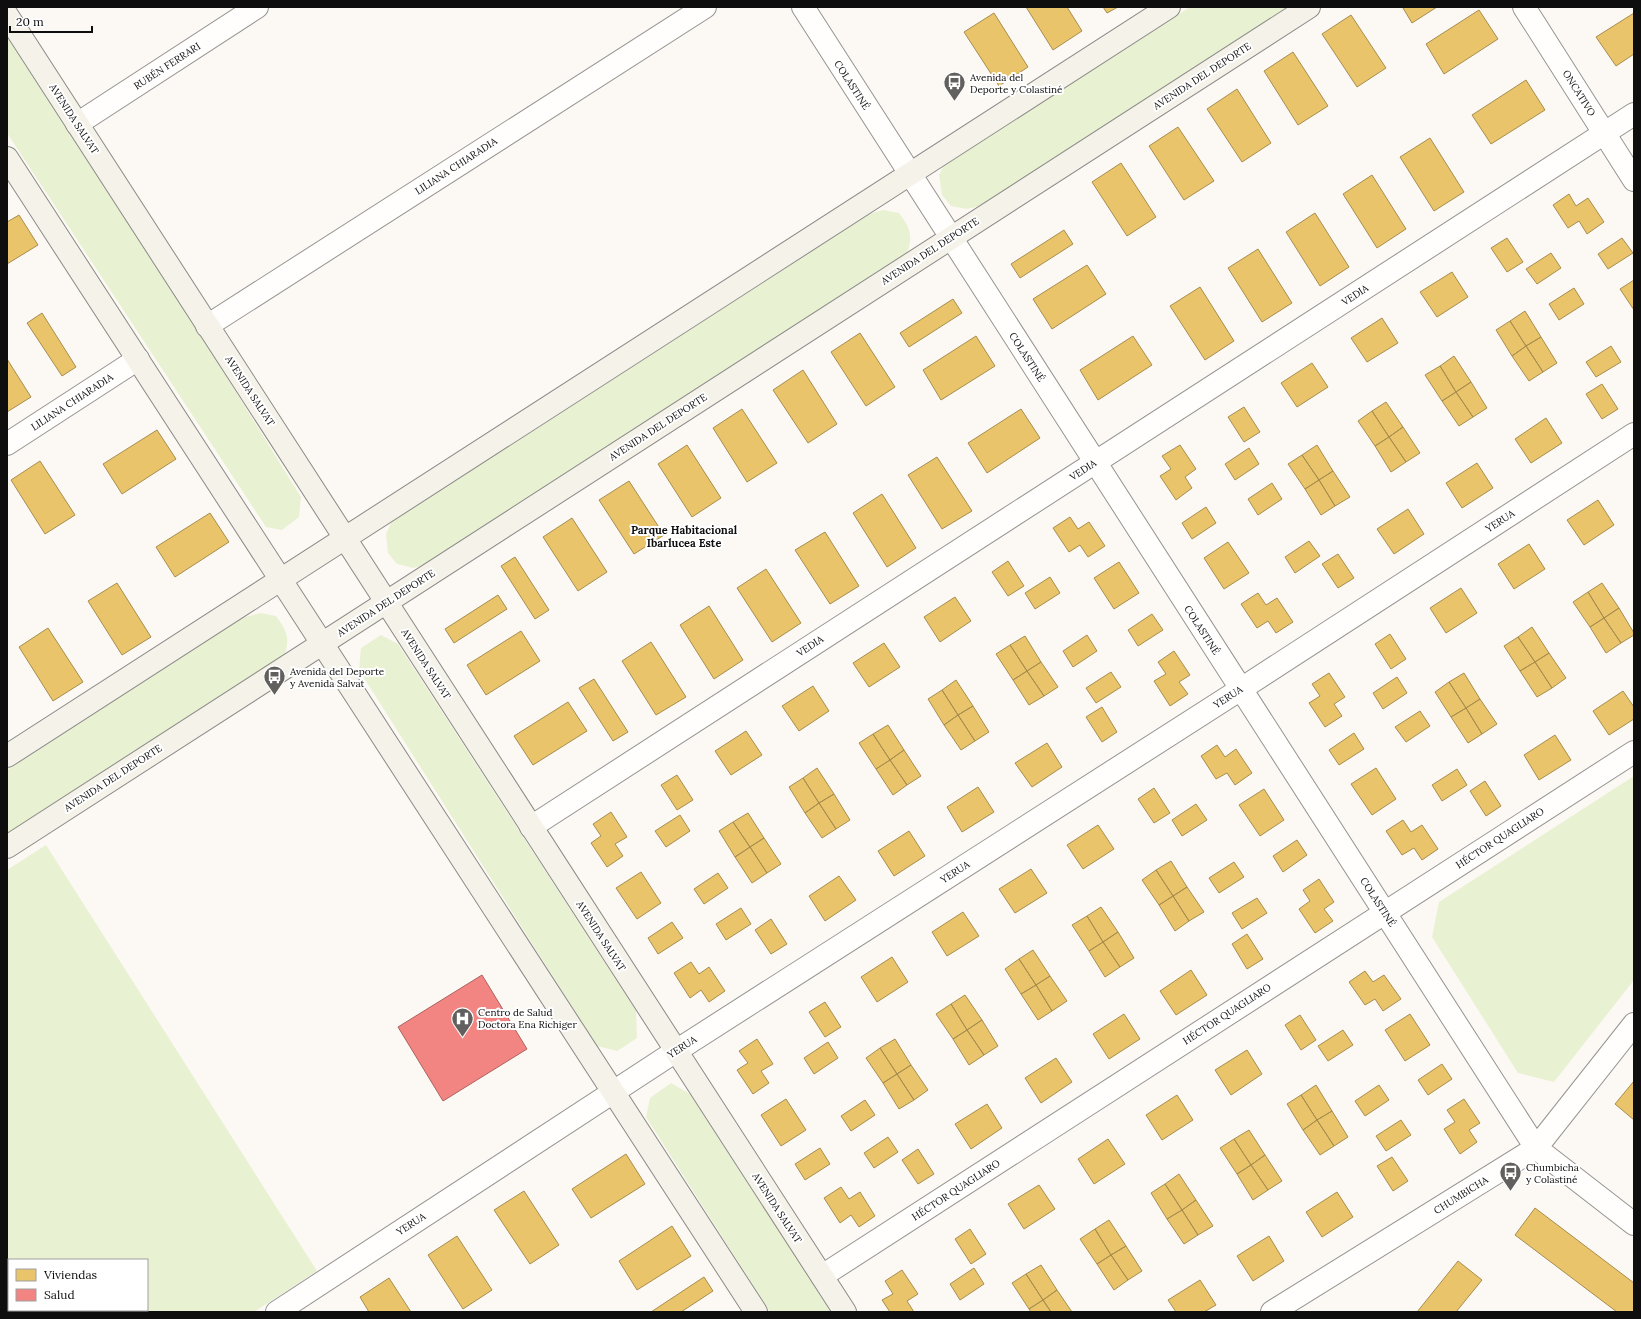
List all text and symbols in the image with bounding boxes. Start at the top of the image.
scale bar [10,8,92,34]
text: 20 m [16,14,44,29]
street label: AVENIDA DEL DEPORTE [1150,39,1253,113]
street label: RUBÉN FERRARI [131,40,203,92]
street label: COLASTINÉ [831,58,873,112]
street label: ONCATIVO [1560,67,1598,119]
bus stop icon: Avenida del Deporte y Colastiné [941,70,967,103]
place label: Avenida del Deporte y Colastiné [969,71,1063,96]
street label: AVENIDA SALVAT [46,81,102,157]
street label: LILIANA CHIARADIA [412,134,500,197]
street label: AVENIDA DEL DEPORTE [878,214,981,288]
street label: VEDIA [1338,281,1372,309]
street label: COLASTINÉ [1006,330,1048,384]
street label: AVENIDA SALVAT [222,353,278,429]
street label: LILIANA CHIARADIA [28,370,116,433]
street label: AVENIDA DEL DEPORTE [606,390,709,464]
street label: VEDIA [1066,456,1100,484]
street label: YERUA [1482,506,1518,536]
district label: Parque Habitacional Ibarlucea Este [631,523,738,550]
street label: AVENIDA DEL DEPORTE [334,566,437,640]
street label: COLASTINÉ [1181,603,1223,657]
street label: AVENIDA SALVAT [398,626,454,702]
street label: VEDIA [793,632,827,660]
bus stop icon: Avenida del Deporte y Avenida Salvat [261,664,287,697]
place label: Avenida del Deporte y Avenida Salvat [289,665,385,690]
street label: YERUA [1210,682,1246,712]
street label: AVENIDA DEL DEPORTE [61,741,164,815]
street label: HÉCTOR QUAGLIARO [1453,805,1547,871]
street label: YERUA [937,857,973,887]
street label: COLASTINÉ [1357,875,1399,929]
street label: AVENIDA SALVAT [573,898,629,974]
street label: HÉCTOR QUAGLIARO [1180,981,1274,1047]
hospital icon: Centro de Salud Doctora Ena Richiger [449,1005,475,1038]
place label: Centro de Salud Doctora Ena Richiger [478,1006,578,1031]
street label: YERUA [664,1032,700,1062]
street label: HÉCTOR QUAGLIARO [909,1157,1003,1223]
bus stop icon: Chumbicha y Colastiné [1497,1160,1523,1193]
place label: Chumbicha y Colastiné [1526,1161,1579,1186]
street label: AVENIDA SALVAT [749,1170,805,1246]
street label: CHUMBICHA [1431,1173,1491,1217]
street label: YERUA [393,1209,429,1239]
legend [8,1259,148,1311]
text: Viviendas [43,1267,98,1282]
text: Salud [44,1287,75,1302]

